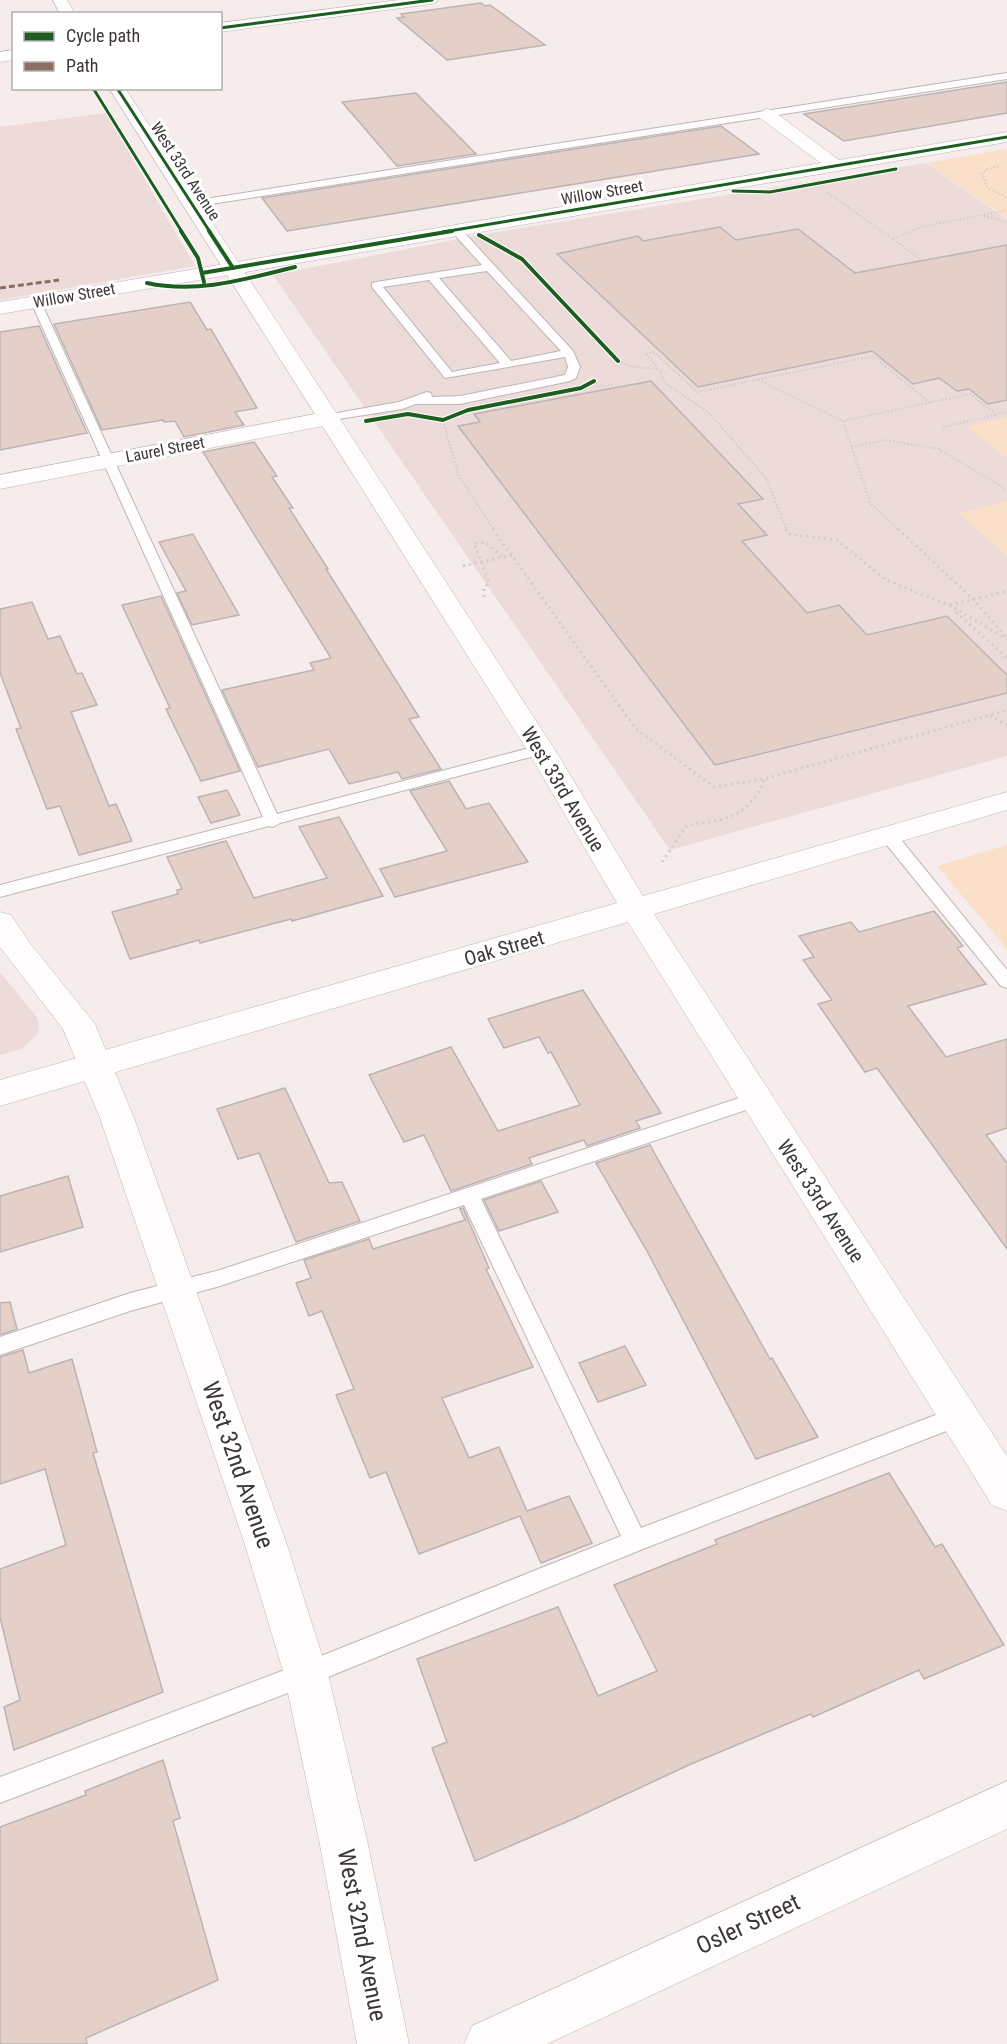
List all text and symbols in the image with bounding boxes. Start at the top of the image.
legend [12,12,222,90]
text: Cycle path [66,25,140,46]
text: Path [66,55,99,76]
street label: West 33rd Avenue [147,119,224,224]
street label: Willow Street [560,176,645,209]
street label: Willow Street [32,279,117,312]
street label: Laurel Street [124,432,206,466]
street label: West 33rd Avenue [516,722,610,856]
street label: Oak Street [461,925,547,971]
street label: West 33rd Avenue [772,1135,870,1267]
street label: West 32nd Avenue [196,1378,280,1552]
street label: West 32nd Avenue [332,1847,392,2023]
street label: Osler Street [692,1888,804,1960]

